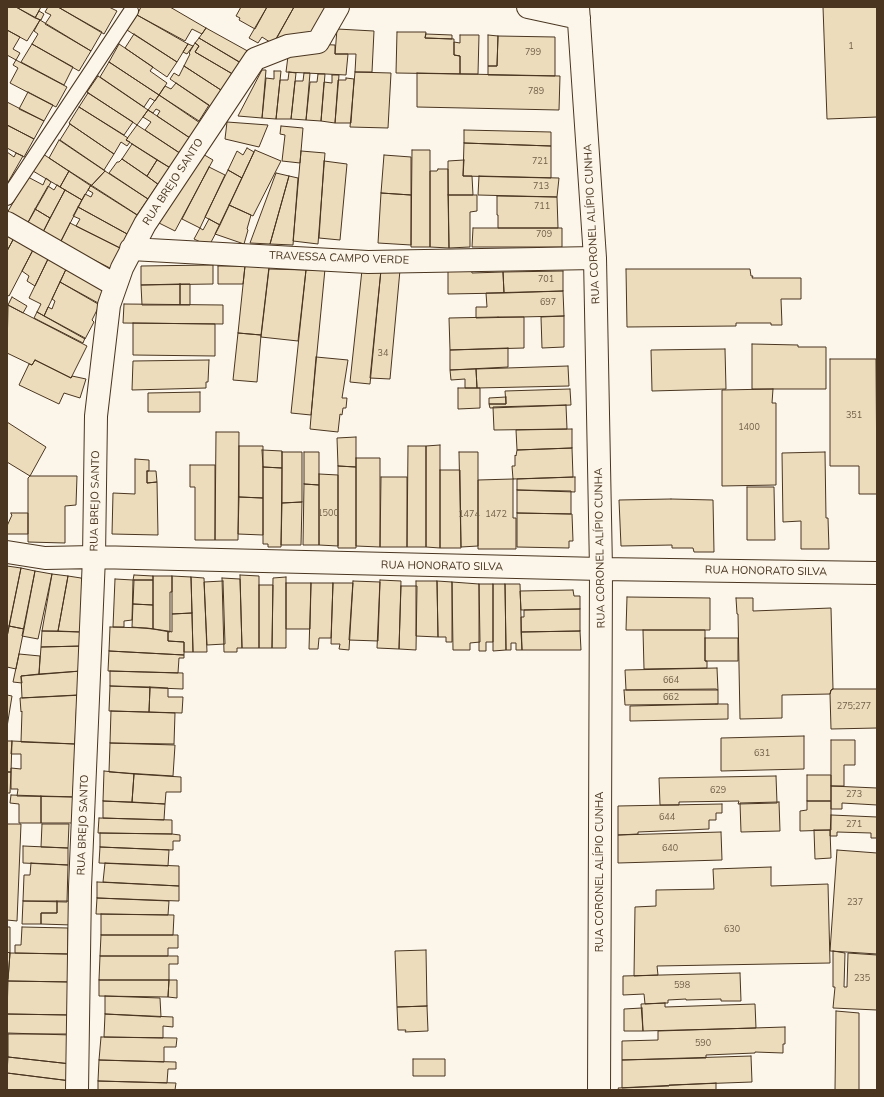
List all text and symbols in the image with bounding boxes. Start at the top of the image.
house number: 1 [848,41,854,51]
house number: 799 [525,47,541,57]
house number: 789 [528,86,544,96]
street label: RUA BREJO SANTO [140,136,206,228]
street label: RUA CORONEL ALÍPIO CUNHA [581,144,603,304]
house number: 721 [532,156,548,166]
house number: 713 [533,181,549,191]
house number: 711 [534,201,550,211]
house number: 709 [536,229,552,239]
street label: TRAVESSA CAMPO VERDE [269,249,409,267]
house number: 701 [538,274,554,284]
house number: 697 [540,297,556,307]
house number: 34 [378,348,388,358]
house number: 351 [846,410,862,420]
house number: 1400 [738,422,760,432]
street label: RUA BREJO SANTO [88,450,102,552]
street label: RUA CORONEL ALÍPIO CUNHA [592,468,608,628]
house number: 1500 [317,508,339,518]
house number: 1474 [458,509,480,519]
house number: 1472 [485,509,507,519]
street label: RUA HONORATO SILVA [381,558,503,574]
street label: RUA HONORATO SILVA [705,563,827,579]
house number: 664 [663,675,679,685]
house number: 662 [663,692,679,702]
house number: 275;277 [837,701,871,711]
house number: 631 [754,748,770,758]
street label: RUA BREJO SANTO [75,774,91,876]
house number: 629 [710,785,726,795]
house number: 273 [846,789,862,799]
street label: RUA CORONEL ALÍPIO CUNHA [593,792,607,952]
house number: 644 [659,812,675,822]
house number: 271 [846,819,862,829]
house number: 640 [662,843,678,853]
house number: 237 [847,897,863,907]
house number: 630 [724,924,740,934]
house number: 235 [854,973,870,983]
house number: 598 [674,980,690,990]
house number: 590 [695,1038,711,1048]

